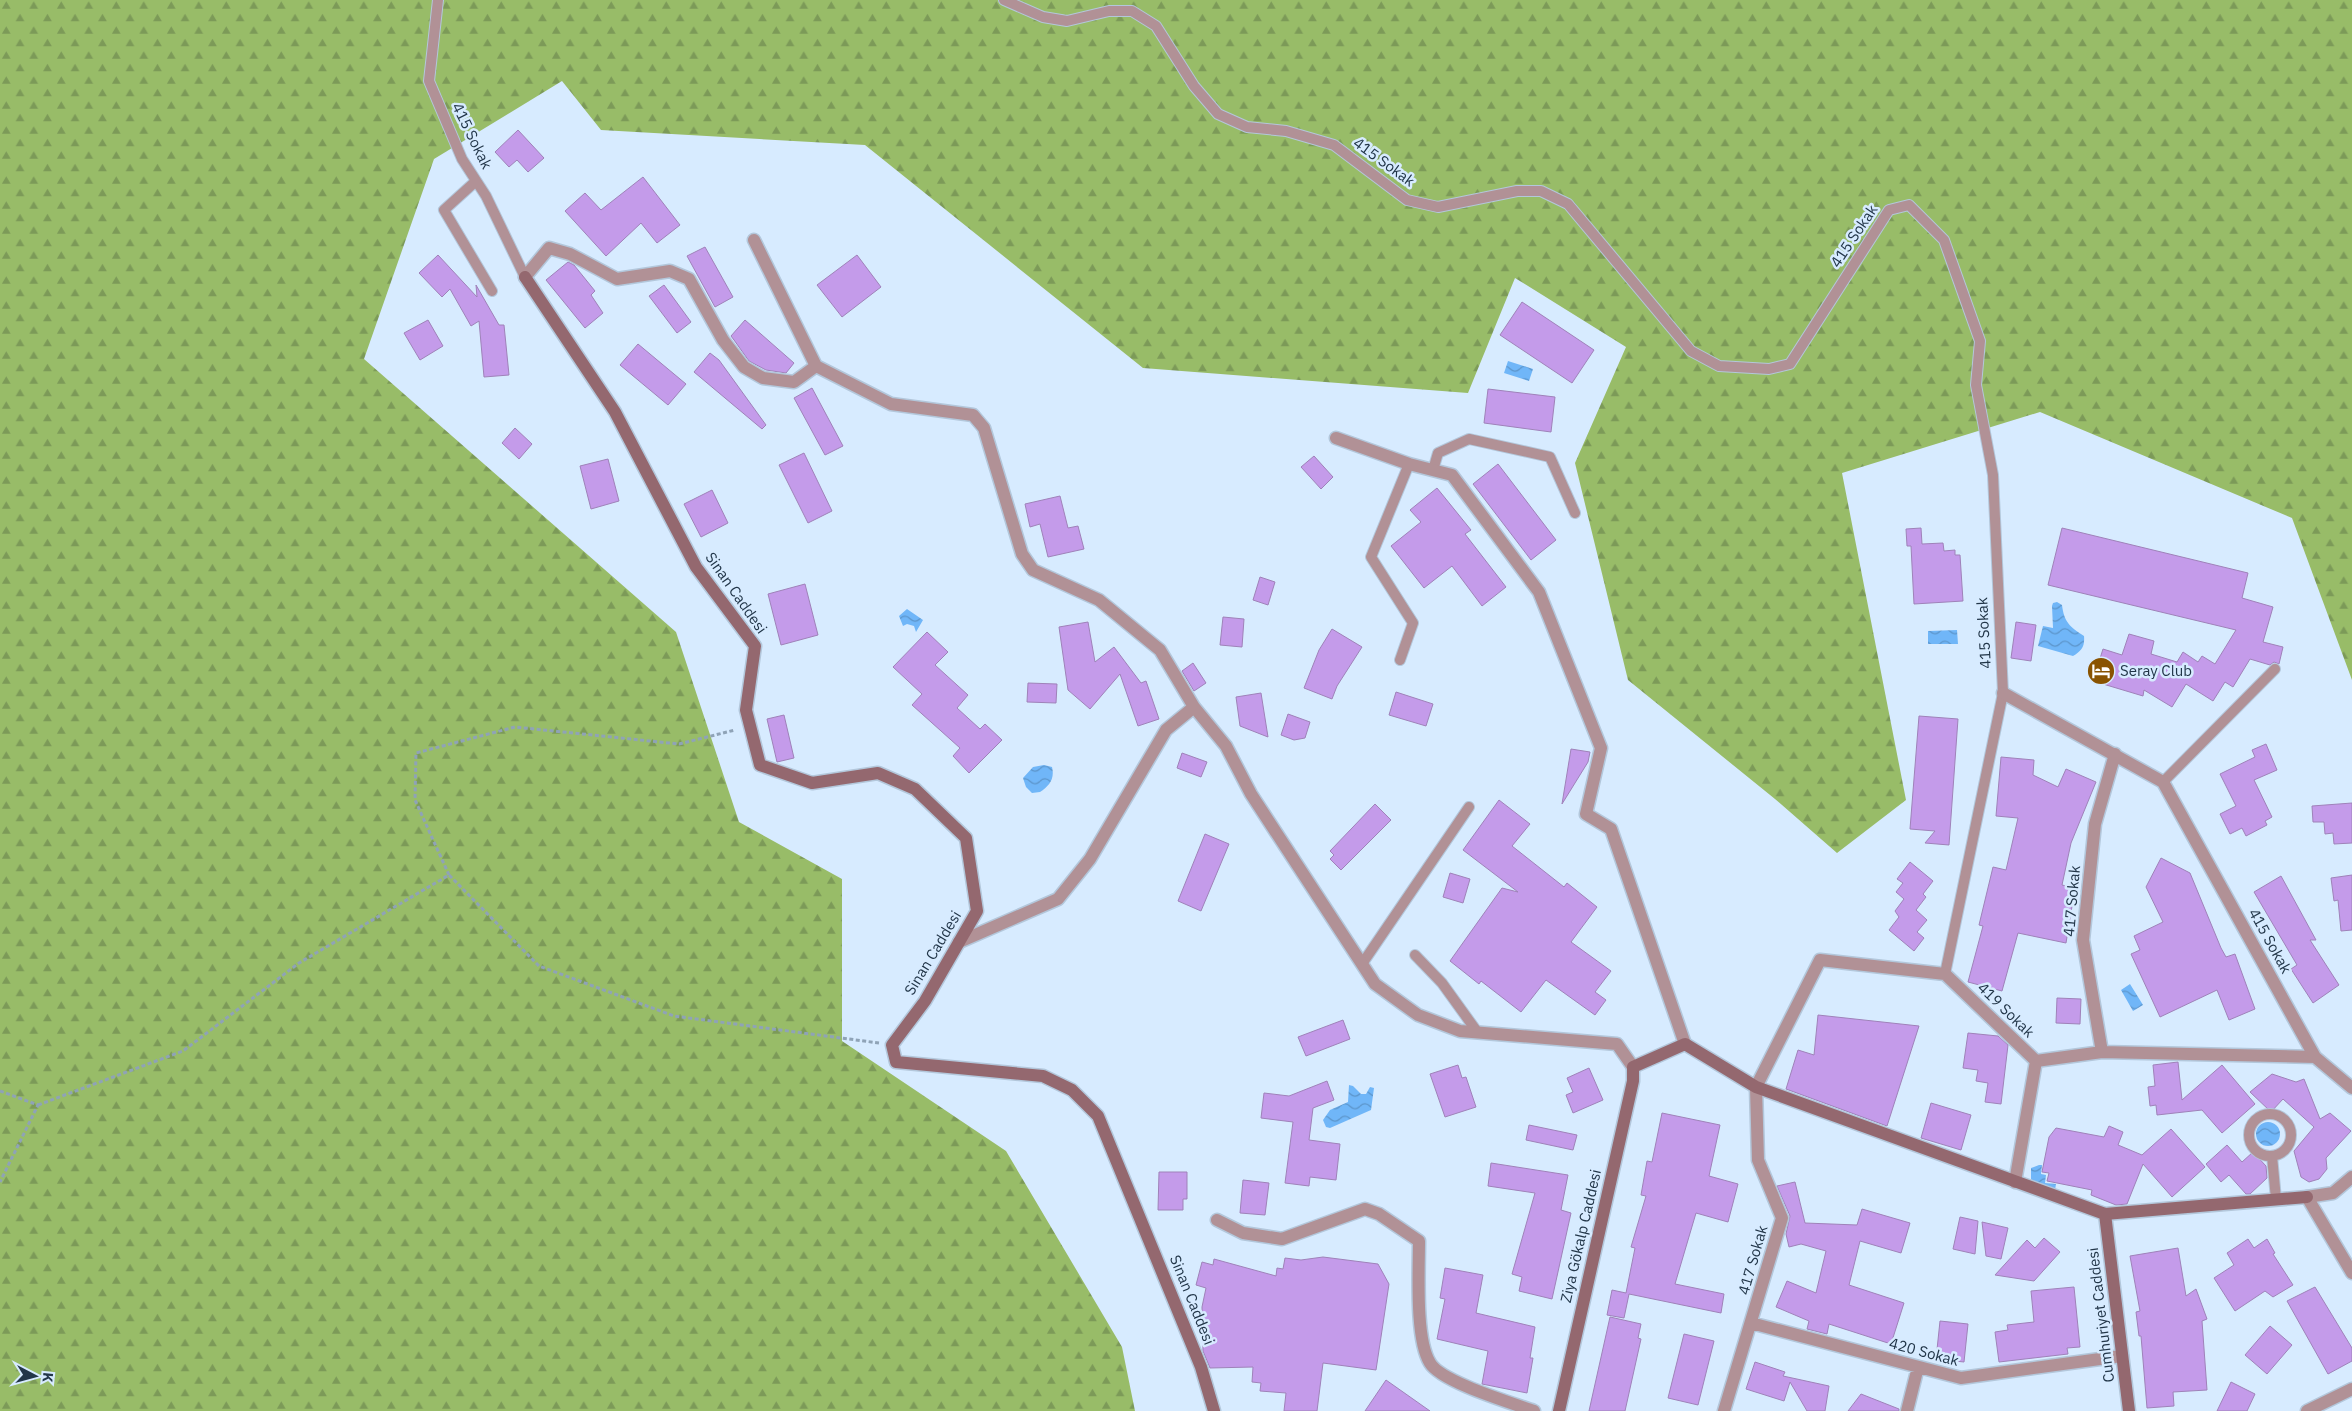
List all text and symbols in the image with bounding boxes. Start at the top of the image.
street label: 415 Sokak [448,100,497,172]
street label: 415 Sokak [1350,133,1419,190]
street label: 415 Sokak [1826,201,1881,271]
street label: Sinan Caddesi [701,548,771,637]
street label: 415 Sokak [1972,597,1995,669]
hotel icon: Seray Club [2086,656,2116,686]
place label: Seray Club [2120,661,2192,680]
street label: 417 Sokak [2059,864,2084,937]
street label: 415 Sokak [2245,905,2296,977]
street label: Sinan Caddesi [900,907,965,998]
street label: 419 Sokak [1974,978,2039,1041]
street label: Ziya Gökalp Caddesi [1556,1167,1605,1304]
street label: 417 Sokak [1734,1223,1772,1297]
street label: Cumhuriyet Caddesi [2083,1247,2118,1384]
street label: Sinan Caddesi [1166,1252,1219,1347]
street label: 420 Sokak [1887,1333,1961,1370]
north arrow [10,1351,60,1401]
text: K [38,1372,57,1383]

